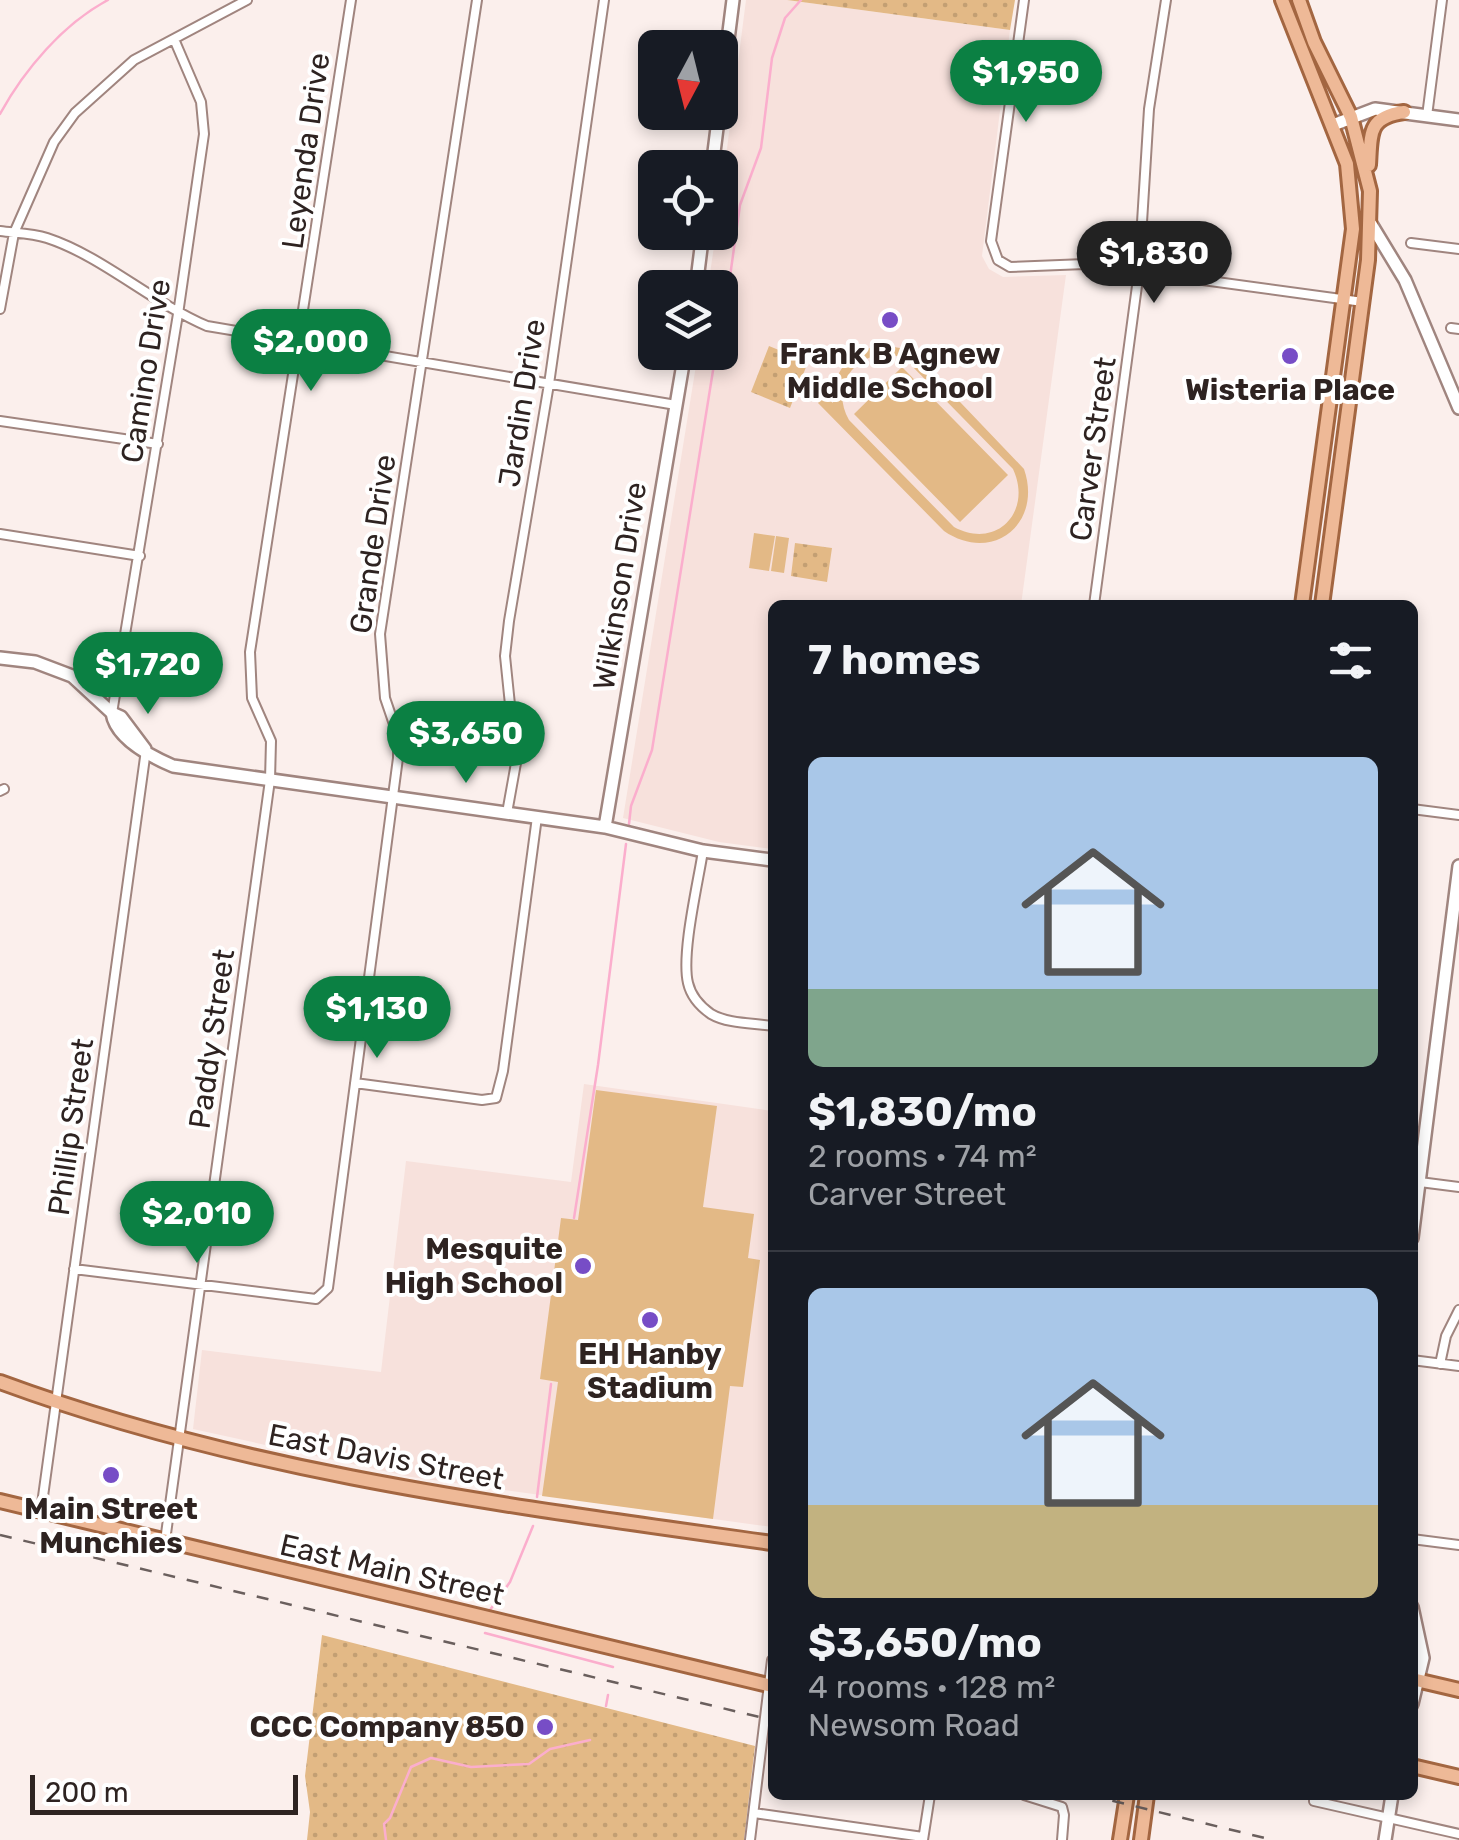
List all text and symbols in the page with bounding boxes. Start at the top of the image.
north arrow [638,30,738,130]
map controls [638,30,738,370]
pin: $1,950 [945,40,1107,125]
street label: Leyenda Drive [274,51,338,251]
text: $1,950 [972,53,1080,91]
button: locate [638,150,738,250]
pin: $1,830 [1073,221,1235,306]
text: $1,830 [1099,234,1209,272]
button: layers [638,270,738,370]
street label: Camino Drive [114,277,178,465]
pin: $2,000 [230,309,392,394]
marker: Frank B Agnew Middle School [879,309,901,331]
street label: Jardin Drive [491,317,553,489]
text: $2,000 [253,322,369,360]
place label: Frank B Agnew Middle School [779,336,1001,406]
marker: Wisteria Place [1279,345,1301,367]
street label: Carver Street [1062,354,1124,543]
place label: Wisteria Place [1185,372,1395,408]
street label: Grande Drive [343,452,403,636]
street label: Wilkinson Drive [586,480,654,692]
pin: $1,720 [67,632,229,717]
icon: filters [1323,633,1378,688]
text: 7 homes [808,635,981,685]
text: $1,720 [95,645,201,683]
pin: $3,650 [385,701,547,786]
text: $3,650 [409,714,523,752]
icon: home [1003,822,1183,1002]
street label: Paddy Street [182,947,242,1131]
pin: $1,130 [296,976,458,1061]
text: $1,130 [326,989,428,1027]
street label: Phillip Street [41,1036,101,1218]
text: $1,830/mo [808,1087,1037,1137]
text: 2 rooms · 74 m² [808,1137,1037,1175]
text: Carver Street [808,1175,1006,1213]
pin: $2,010 [116,1181,278,1266]
text: $2,010 [142,1194,252,1232]
place label: Mesquite High School [385,1231,563,1301]
marker: Mesquite High School [572,1255,594,1277]
marker: EH Hanby Stadium [639,1309,661,1331]
place label: EH Hanby Stadium [578,1336,722,1406]
icon: home [1003,1353,1183,1533]
street label: East Davis Street [265,1417,507,1498]
marker: Main Street Munchies [100,1464,122,1486]
place label: Main Street Munchies [24,1491,198,1561]
street label: East Main Street [276,1527,508,1613]
text: $3,650/mo [808,1618,1042,1668]
text: 4 rooms · 128 m² [808,1668,1055,1706]
text: Newsom Road [808,1706,1020,1744]
place label: CCC Company 850 [250,1709,525,1745]
marker: CCC Company 850 [534,1716,556,1738]
scale bar [30,1770,298,1814]
text: 200 m [45,1776,129,1809]

